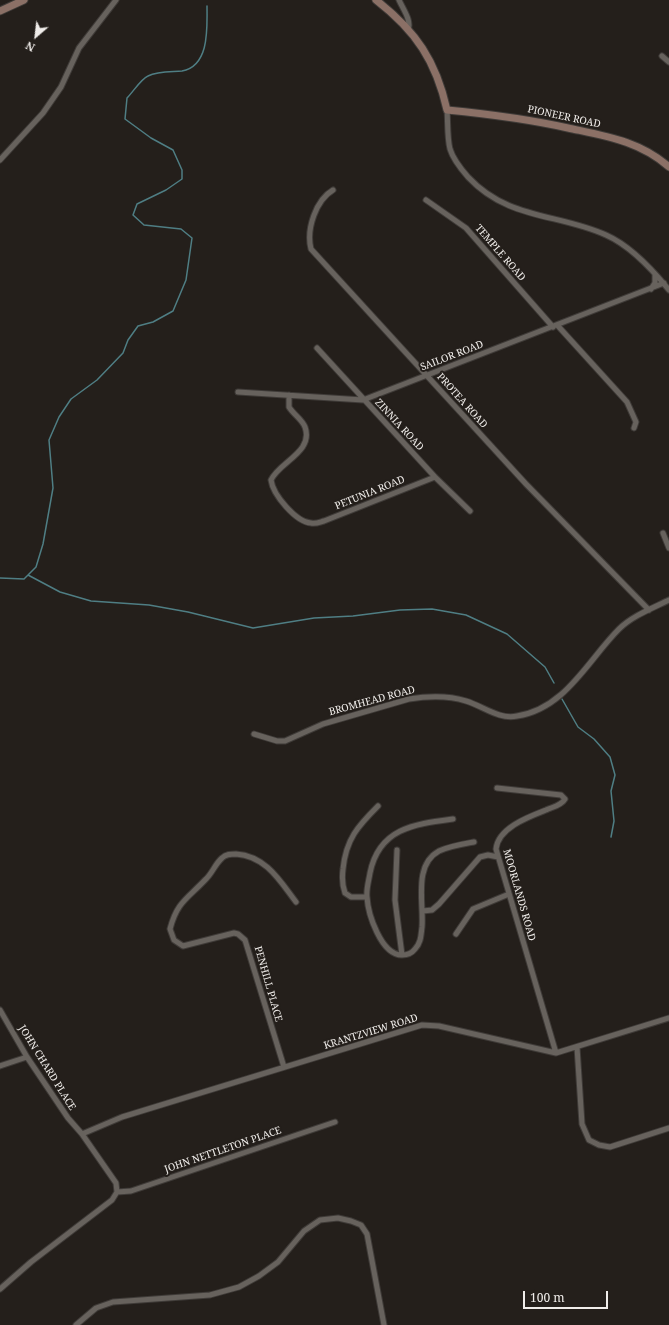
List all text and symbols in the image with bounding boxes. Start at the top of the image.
north arrow [16,16,56,56]
text: N [23,38,37,56]
street label: PIONEER ROAD [526,103,602,131]
street label: TEMPLE ROAD [472,222,528,284]
street label: SAILOR ROAD [419,338,485,374]
street label: PROTEA ROAD [434,371,490,431]
street label: ZINNIA ROAD [372,397,426,453]
street label: PETUNIA ROAD [333,473,407,513]
street label: BROMHEAD ROAD [328,684,416,718]
street label: MOORLANDS ROAD [500,848,538,942]
street label: PENHILL PLACE [251,945,285,1023]
street label: KRANTZVIEW ROAD [323,1012,419,1052]
street label: JOHN CHARD PLACE [16,1023,78,1113]
street label: JOHN NETTLETON PLACE [163,1124,283,1176]
scale bar [525,1283,610,1309]
text: 100 m [530,1289,565,1306]

